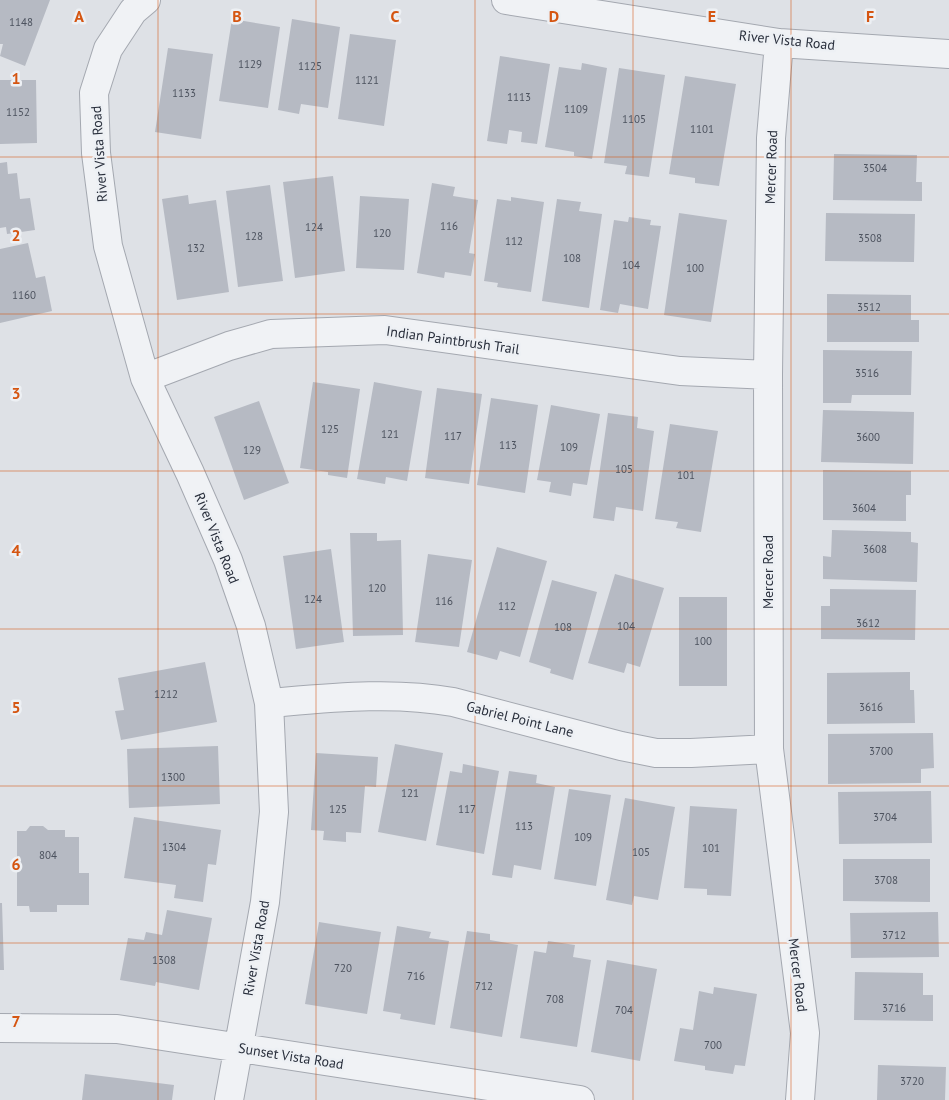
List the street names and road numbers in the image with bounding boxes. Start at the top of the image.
street label: River Vista Road [738,26,836,54]
street label: River Vista Road [87,105,111,203]
street label: Mercer Road [761,130,781,204]
street label: Indian Paintbrush Trail [385,322,521,358]
street label: River Vista Road [191,490,243,586]
street label: Mercer Road [759,535,777,609]
street label: Gabriel Point Lane [464,697,576,741]
street label: River Vista Road [239,899,273,997]
street label: Mercer Road [785,937,811,1013]
street label: Sunset Vista Road [237,1039,345,1073]

